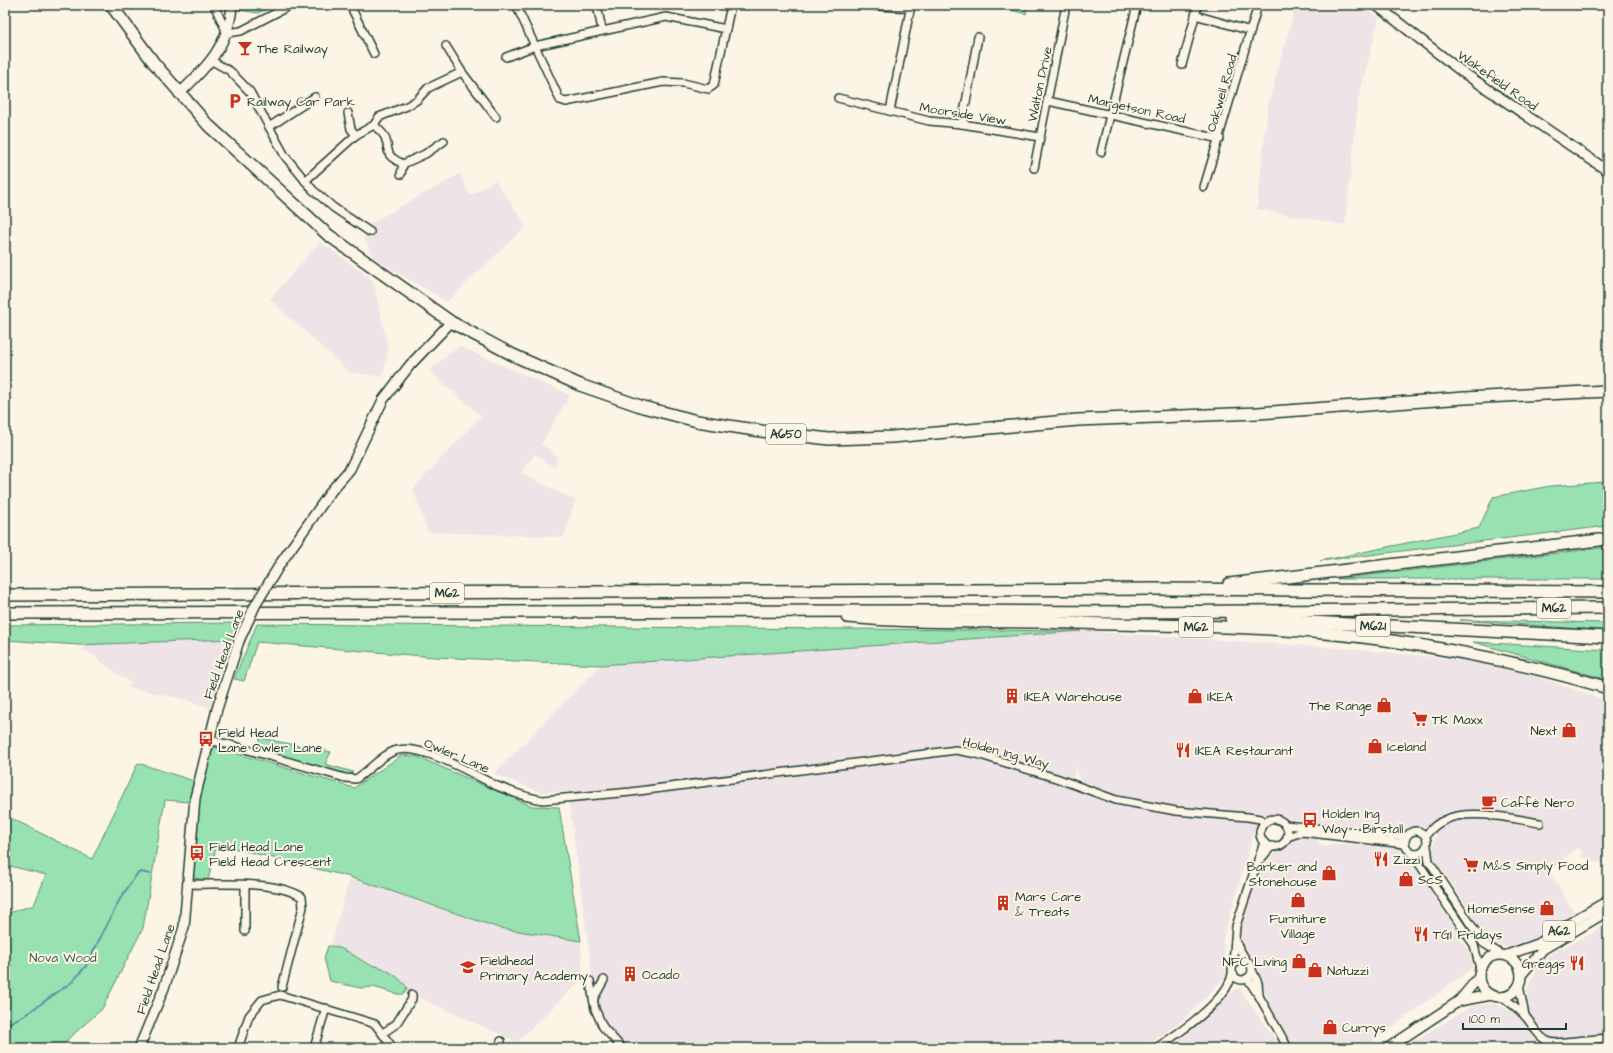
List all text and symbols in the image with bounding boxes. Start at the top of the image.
bar icon: The Railway [236,39,254,57]
place label: The Railway [257,40,328,59]
street label: Walton Drive [1023,45,1057,124]
street label: Wakefield Road [1454,46,1542,115]
street label: Oakwell Road [1202,52,1242,134]
street label: Margetson Road [1086,90,1187,129]
parking icon: Railway Car Park [226,92,244,110]
place label: Railway Car Park [247,93,355,112]
street label: Moorside View [918,98,1008,130]
road number: A650 [766,424,806,444]
road number: M62 [430,583,464,603]
road number: M62 [1537,598,1571,618]
street label: Field Head Lane [199,607,249,702]
road number: M621 [1356,616,1390,636]
road number: M62 [1179,617,1213,637]
building icon: IKEA Warehouse [1003,687,1021,705]
shop icon: IKEA [1186,687,1204,705]
place label: IKEA Warehouse [1024,688,1122,706]
place label: IKEA [1207,688,1234,706]
shop icon: The Range [1375,696,1393,714]
place label: The Range [1309,697,1372,716]
supermarket icon: TK Maxx [1411,710,1429,728]
place label: TK Maxx [1432,711,1484,729]
shop icon: Next [1560,721,1578,739]
place label: Next [1530,722,1558,740]
place label: Field Head Lane Owler Lane [218,724,322,757]
bus stop icon: Field Head Lane Owler Lane [197,730,215,748]
street label: Holden Ing Way [960,733,1051,774]
street label: Owler Lane [421,734,492,778]
shop icon: Iceland [1366,737,1384,755]
place label: Iceland [1387,738,1426,756]
restaurant icon: IKEA Restaurant [1174,741,1192,759]
place label: IKEA Restaurant [1195,742,1294,760]
cafe icon: Caffè Nero [1480,793,1498,811]
place label: Caffè Nero [1501,794,1575,812]
place label: Holden Ing Way - Birstall [1322,805,1403,839]
bus stop icon: Holden Ing Way - Birstall [1301,811,1319,829]
place label: Field Head Lane Field Head Crescent [209,838,332,871]
bus stop icon: Field Head Lane Field Head Crescent [188,844,206,862]
restaurant icon: Zizzi [1372,850,1390,868]
place label: Zizzi [1393,851,1420,869]
supermarket icon: M&S Simply Food [1462,856,1480,874]
place label: M&S Simply Food [1483,857,1589,876]
place label: Barker and Stonehouse [1247,858,1317,891]
shop icon: Barker and Stonehouse [1320,864,1338,882]
shop icon: ScS [1397,870,1415,888]
place label: ScS [1418,871,1443,889]
place label: Mars Care & Treats [1015,888,1081,921]
shop icon: Furniture Village [1289,891,1307,909]
building icon: Mars Care & Treats [994,894,1012,912]
shop icon: HomeSense [1538,899,1556,917]
place label: HomeSense [1467,900,1535,918]
place label: Furniture Village [1269,910,1327,944]
road number: A62 [1543,921,1575,941]
street label: Field Head Lane [132,922,180,1017]
restaurant icon: TGI Fridays [1412,925,1430,943]
place label: TGI Fridays [1433,926,1503,945]
park label: Nova Wood [29,949,97,967]
place label: Fieldhead Primary Academy [480,952,588,986]
shop icon: NFC Living [1290,952,1308,970]
place label: NFC Living [1223,953,1287,972]
restaurant icon: Greggs [1568,954,1586,972]
place label: Greggs [1522,955,1565,974]
school or university icon: Fieldhead Primary Academy [459,958,477,976]
shop icon: Natuzzi [1306,961,1324,979]
place label: Natuzzi [1327,962,1368,980]
building icon: Ocado [621,965,639,983]
place label: Ocado [642,966,680,984]
scale bar [1463,1005,1566,1031]
text: 100 m [1469,1011,1500,1028]
shop icon: Currys [1321,1018,1339,1036]
place label: Currys [1342,1019,1386,1038]

